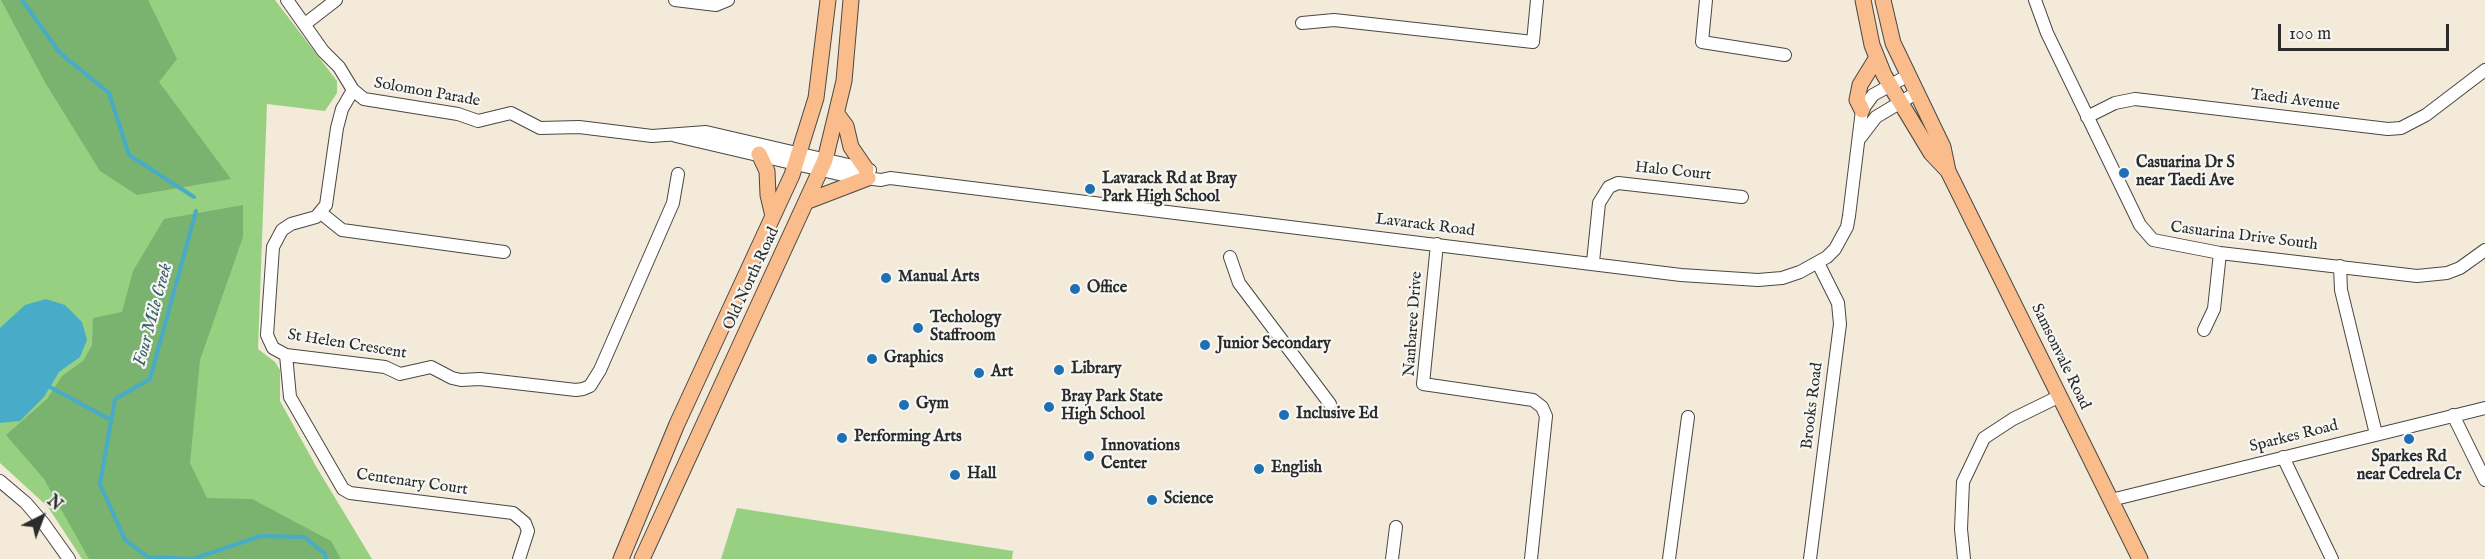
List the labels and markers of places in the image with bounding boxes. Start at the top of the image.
place label: Casuarina Dr S near Taedi Ave [2136,154,2235,192]
marker: Casuarina Dr S near Taedi Ave [2117,166,2131,180]
place label: Lavarack Rd at Bray Park High School [1102,170,1237,208]
marker: Lavarack Rd at Bray Park High School [1083,182,1097,196]
place label: Manual Arts [898,268,979,288]
marker: Manual Arts [879,271,893,285]
place label: Office [1087,279,1127,299]
marker: Office [1068,282,1082,296]
place label: Techology Staffroom [930,309,1001,347]
marker: Techology Staffroom [911,321,925,335]
place label: Junior Secondary [1217,335,1331,355]
marker: Junior Secondary [1198,338,1212,352]
place label: Graphics [884,349,943,369]
marker: Graphics [865,352,879,366]
place label: Library [1071,360,1122,380]
place label: Art [991,363,1013,383]
marker: Library [1052,363,1066,377]
marker: Art [972,366,986,380]
place label: Bray Park State High School [1061,388,1163,426]
place label: Gym [916,395,949,415]
marker: Gym [897,398,911,412]
marker: Bray Park State High School [1042,400,1056,414]
place label: Inclusive Ed [1296,405,1378,425]
marker: Inclusive Ed [1277,408,1291,422]
place label: Performing Arts [854,428,962,448]
marker: Performing Arts [835,431,849,445]
marker: Sparkes Rd near Cedrela Cr [2402,432,2416,446]
place label: Innovations Center [1101,437,1180,475]
place label: Sparkes Rd near Cedrela Cr [2357,448,2461,486]
marker: Innovations Center [1082,449,1096,463]
place label: English [1271,459,1322,479]
marker: English [1252,462,1266,476]
place label: Hall [967,465,996,485]
marker: Hall [948,468,962,482]
place label: Science [1164,490,1213,510]
marker: Science [1145,493,1159,507]

